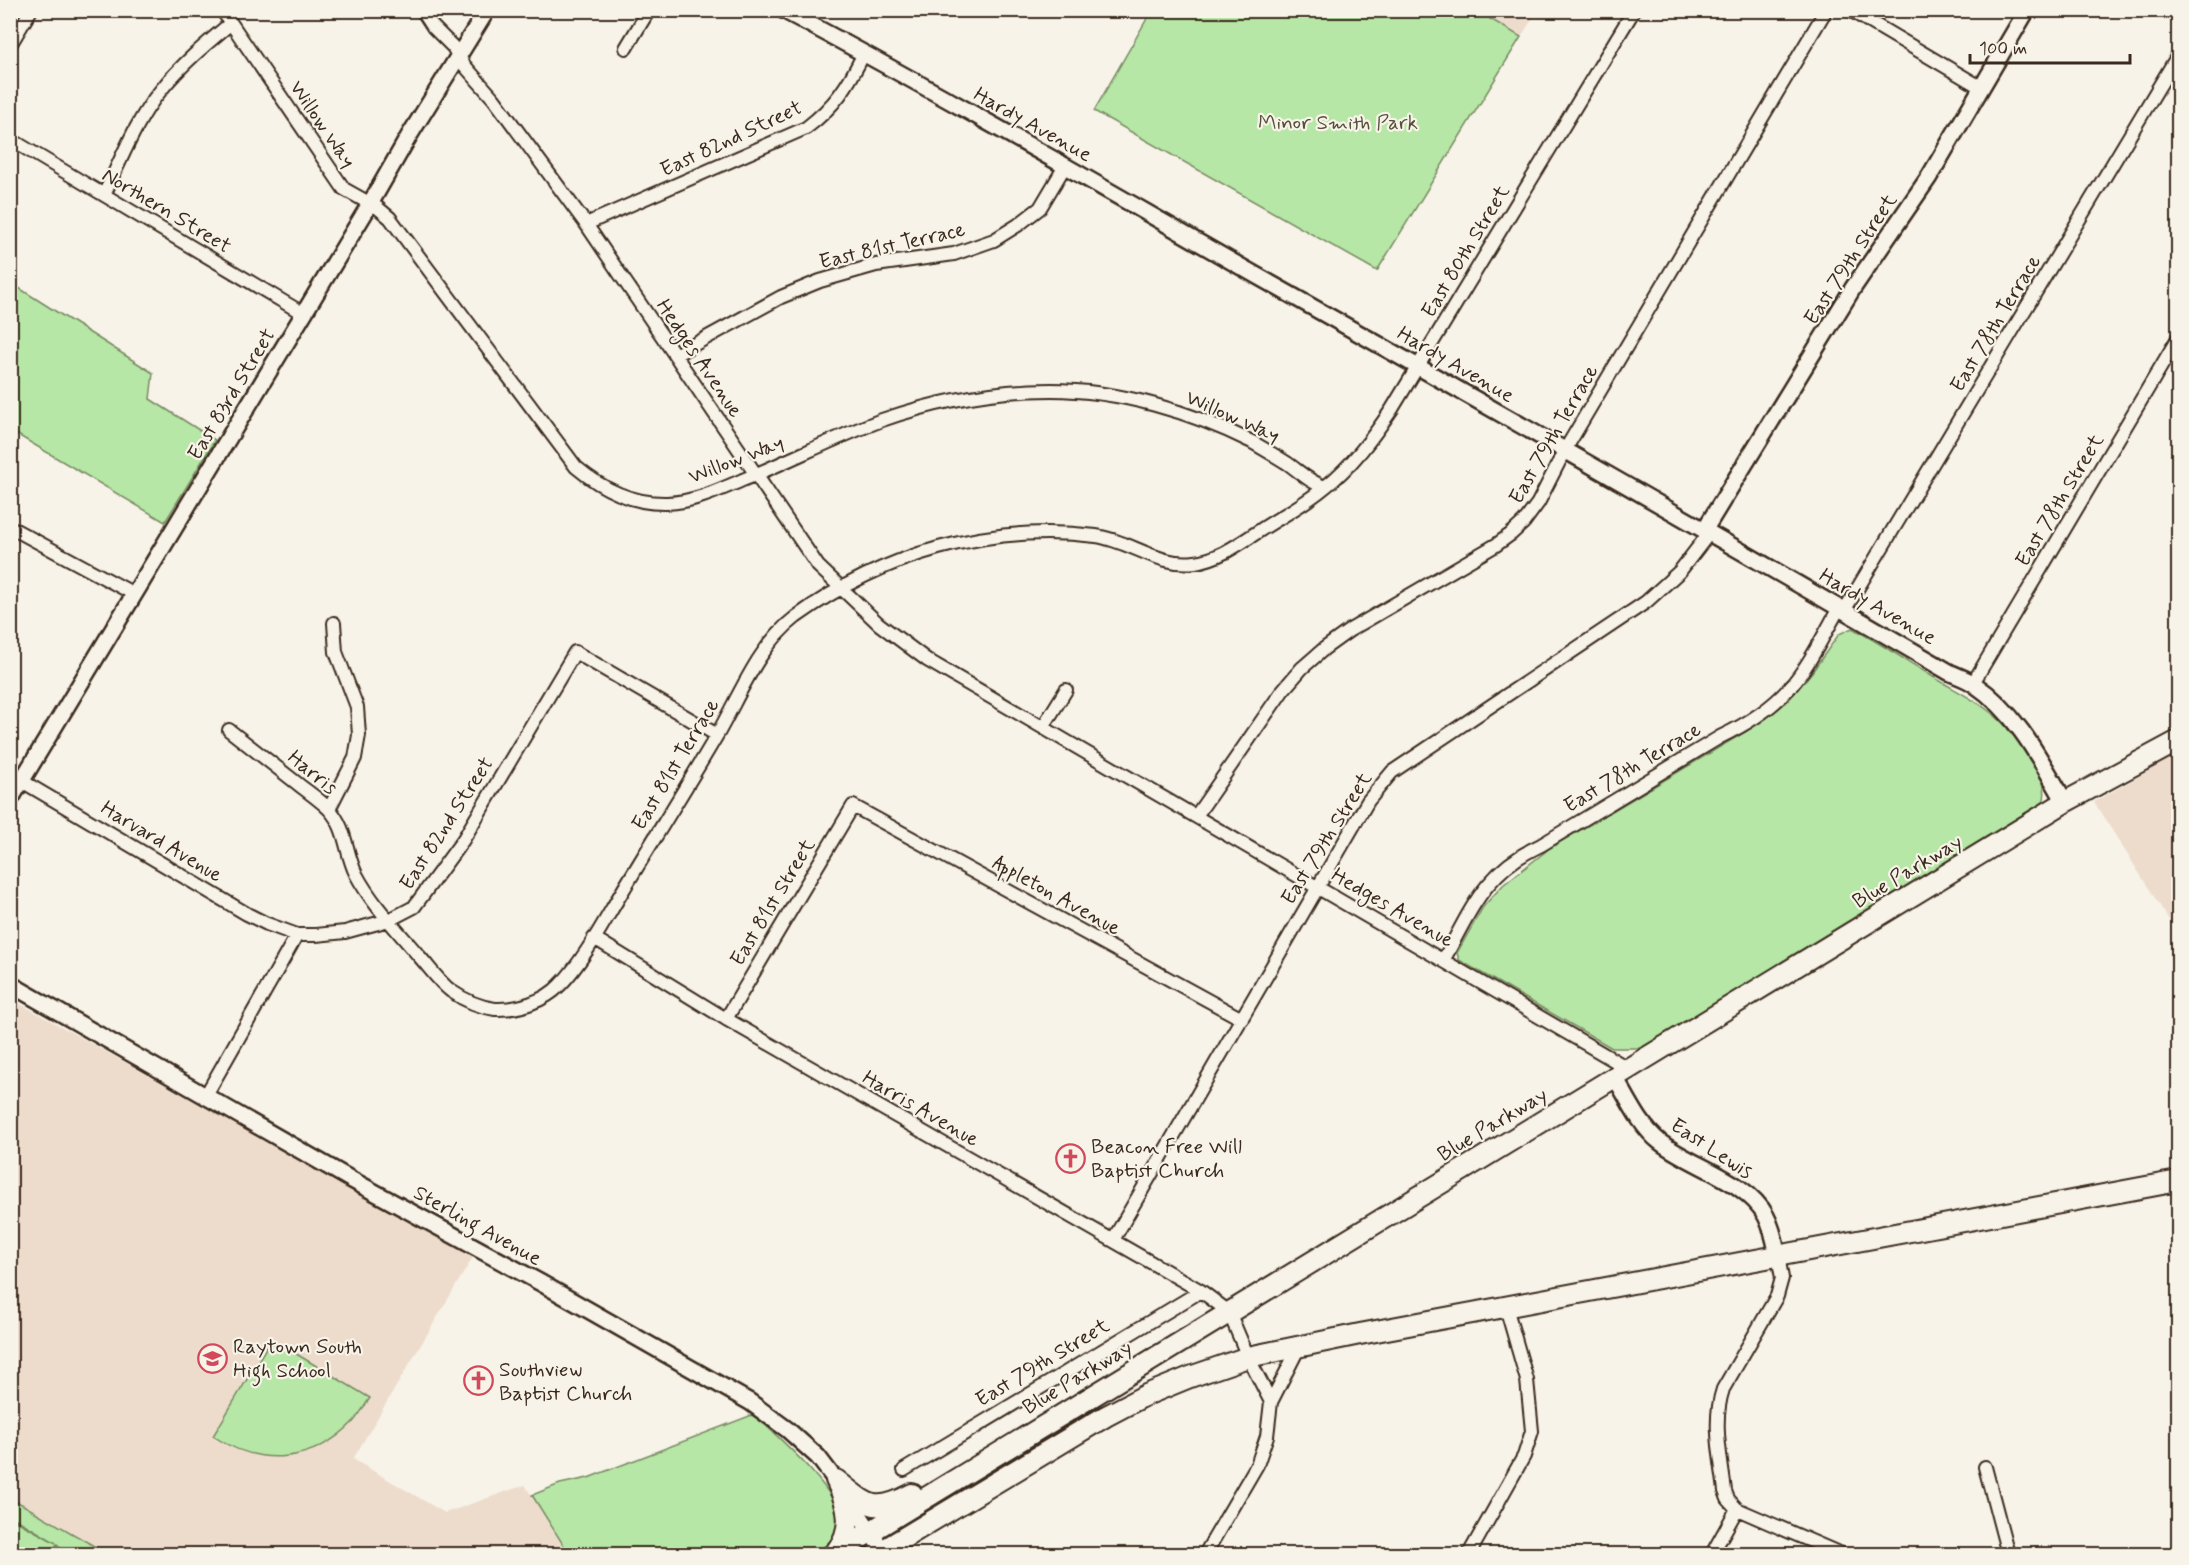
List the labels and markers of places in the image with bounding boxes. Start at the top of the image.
place label: Beacon Free Will Baptist Church [1091,1133,1242,1185]
church icon: Beacon Free Will Baptist Church [1054,1142,1086,1174]
place label: Raytown South High School [233,1333,362,1387]
school or university icon: Raytown South High School [196,1342,228,1374]
place label: Southview Baptist Church [499,1356,632,1408]
church icon: Southview Baptist Church [462,1365,494,1397]

